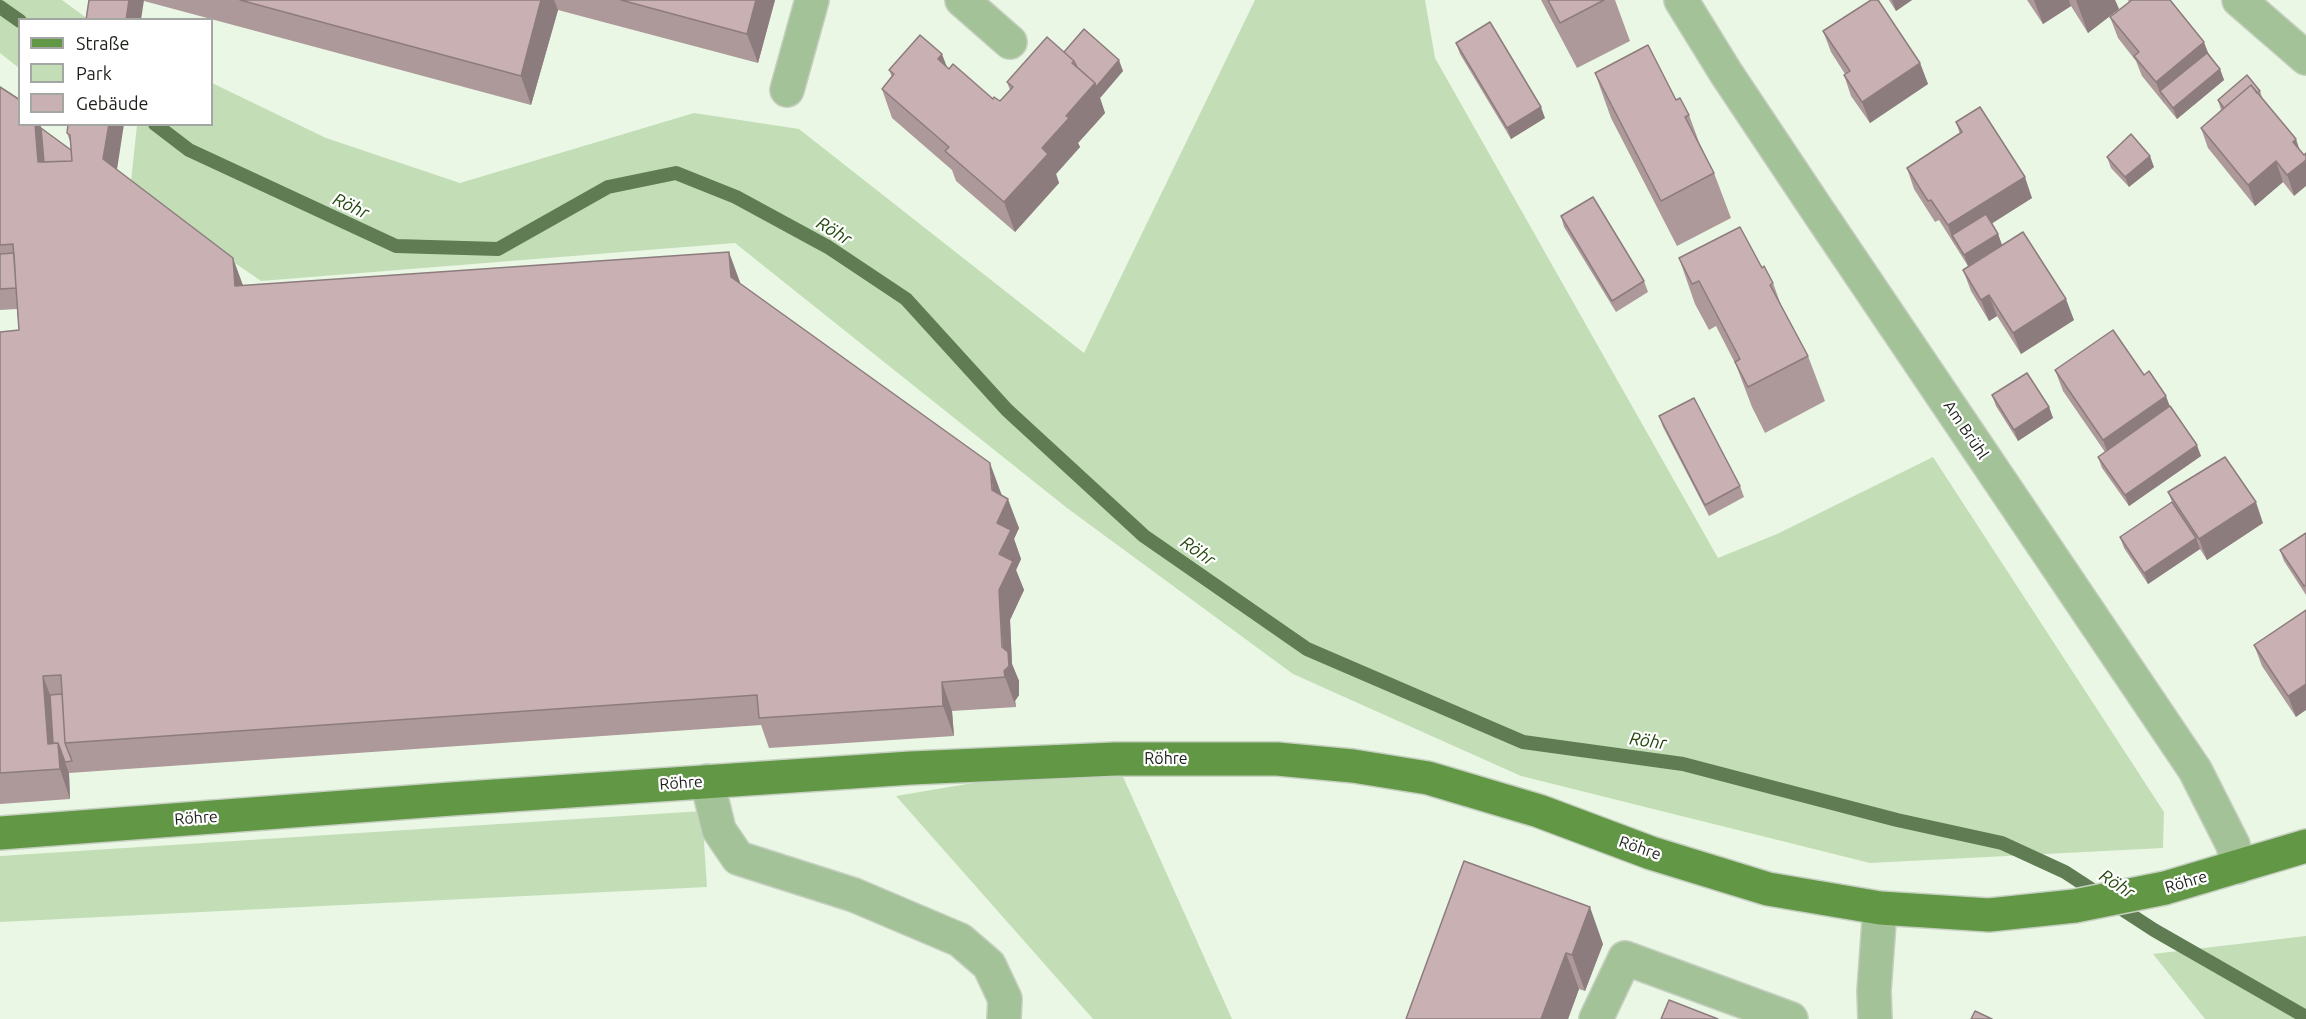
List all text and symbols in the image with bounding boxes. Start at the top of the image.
legend [18,18,213,126]
text: Straße [76,33,129,53]
text: Park [76,63,112,83]
text: Gebäude [76,93,148,113]
water label: Röhr [330,188,372,224]
water label: Röhr [812,212,856,250]
street label: Am Brühl [1939,397,1993,463]
water label: Röhr [1177,531,1219,571]
water label: Röhr [1628,728,1668,754]
street label: Röhre [1144,749,1188,769]
street label: Röhre [659,772,703,794]
street label: Röhre [174,807,218,829]
street label: Röhre [1616,832,1664,864]
water label: Röhr [2095,865,2139,903]
street label: Röhre [2163,867,2209,897]

